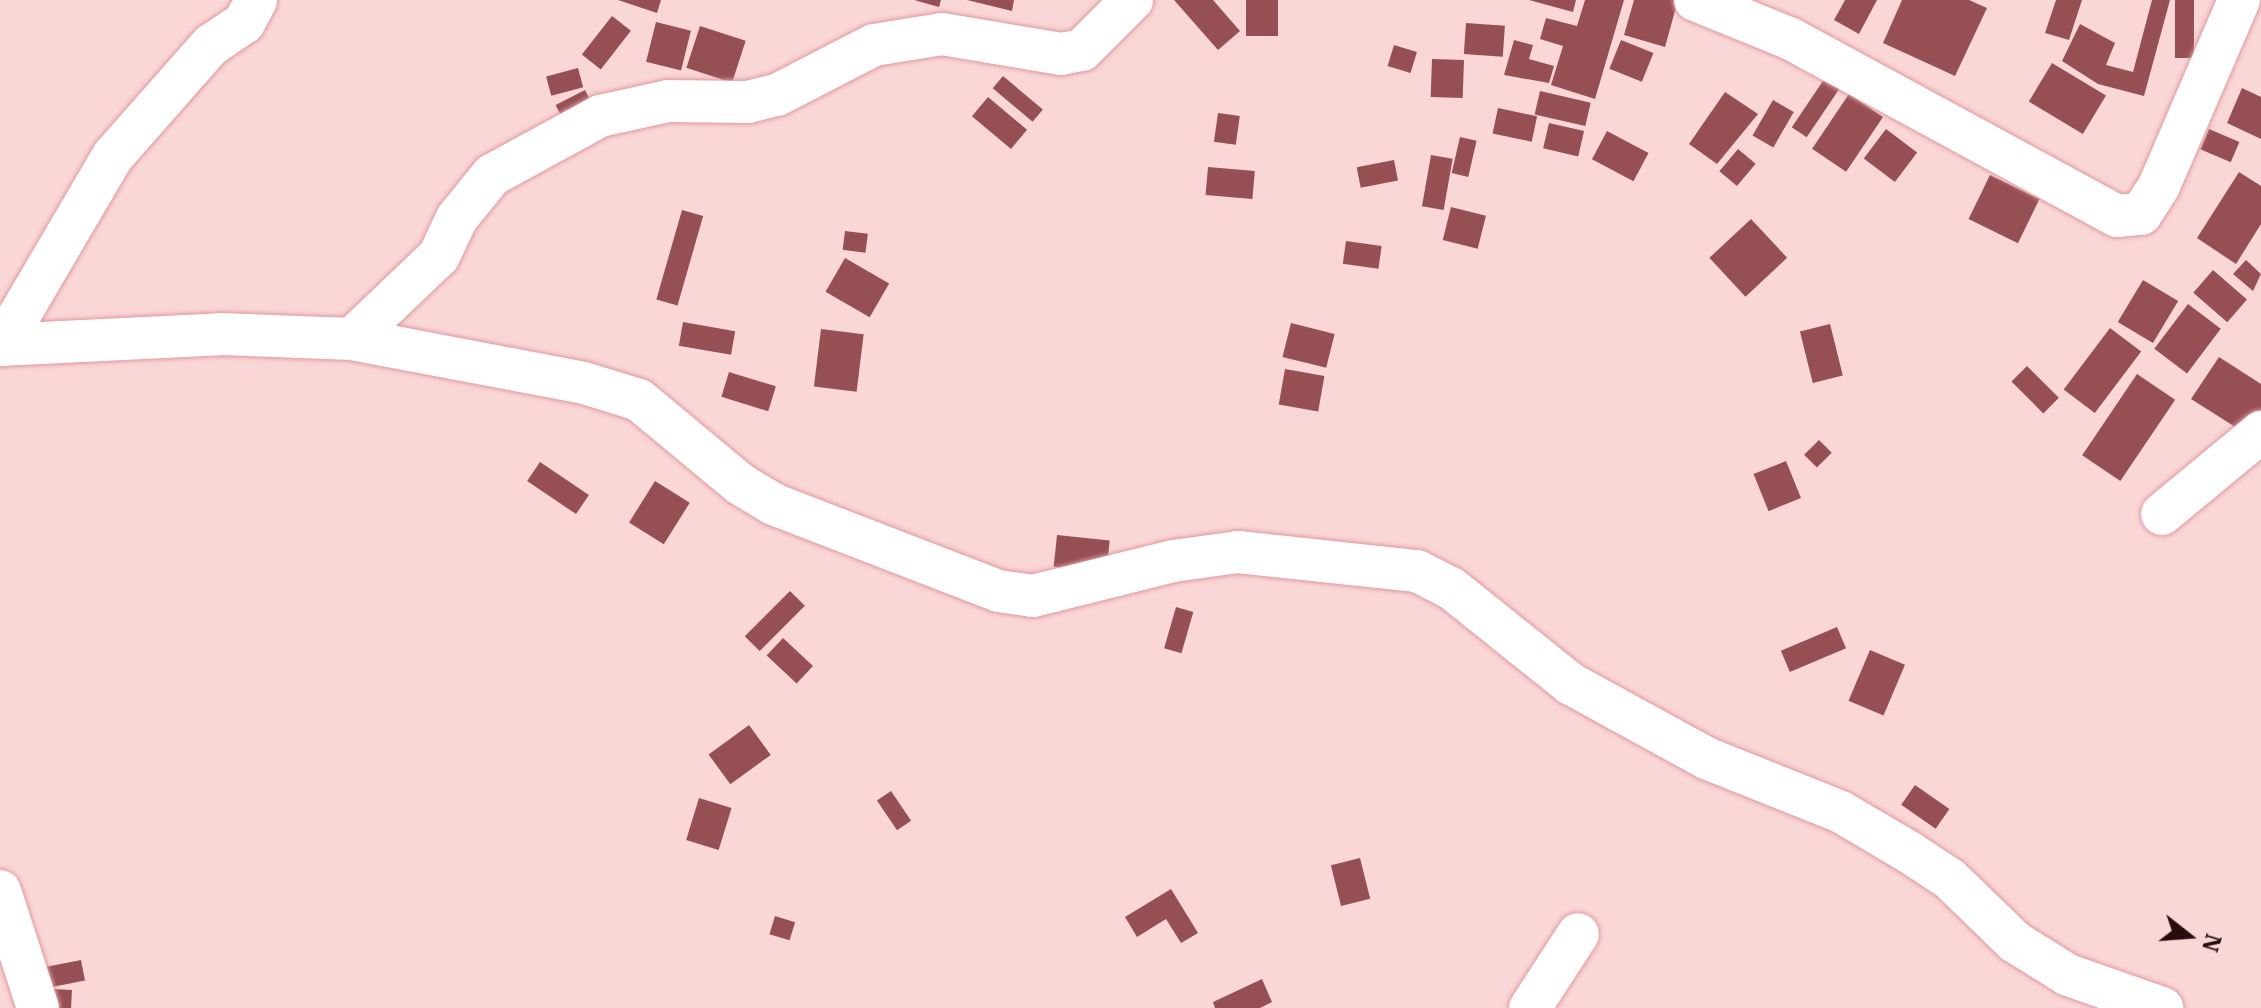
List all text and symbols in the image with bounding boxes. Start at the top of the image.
north arrow [2149,896,2229,976]
text: N [2196,931,2229,956]

